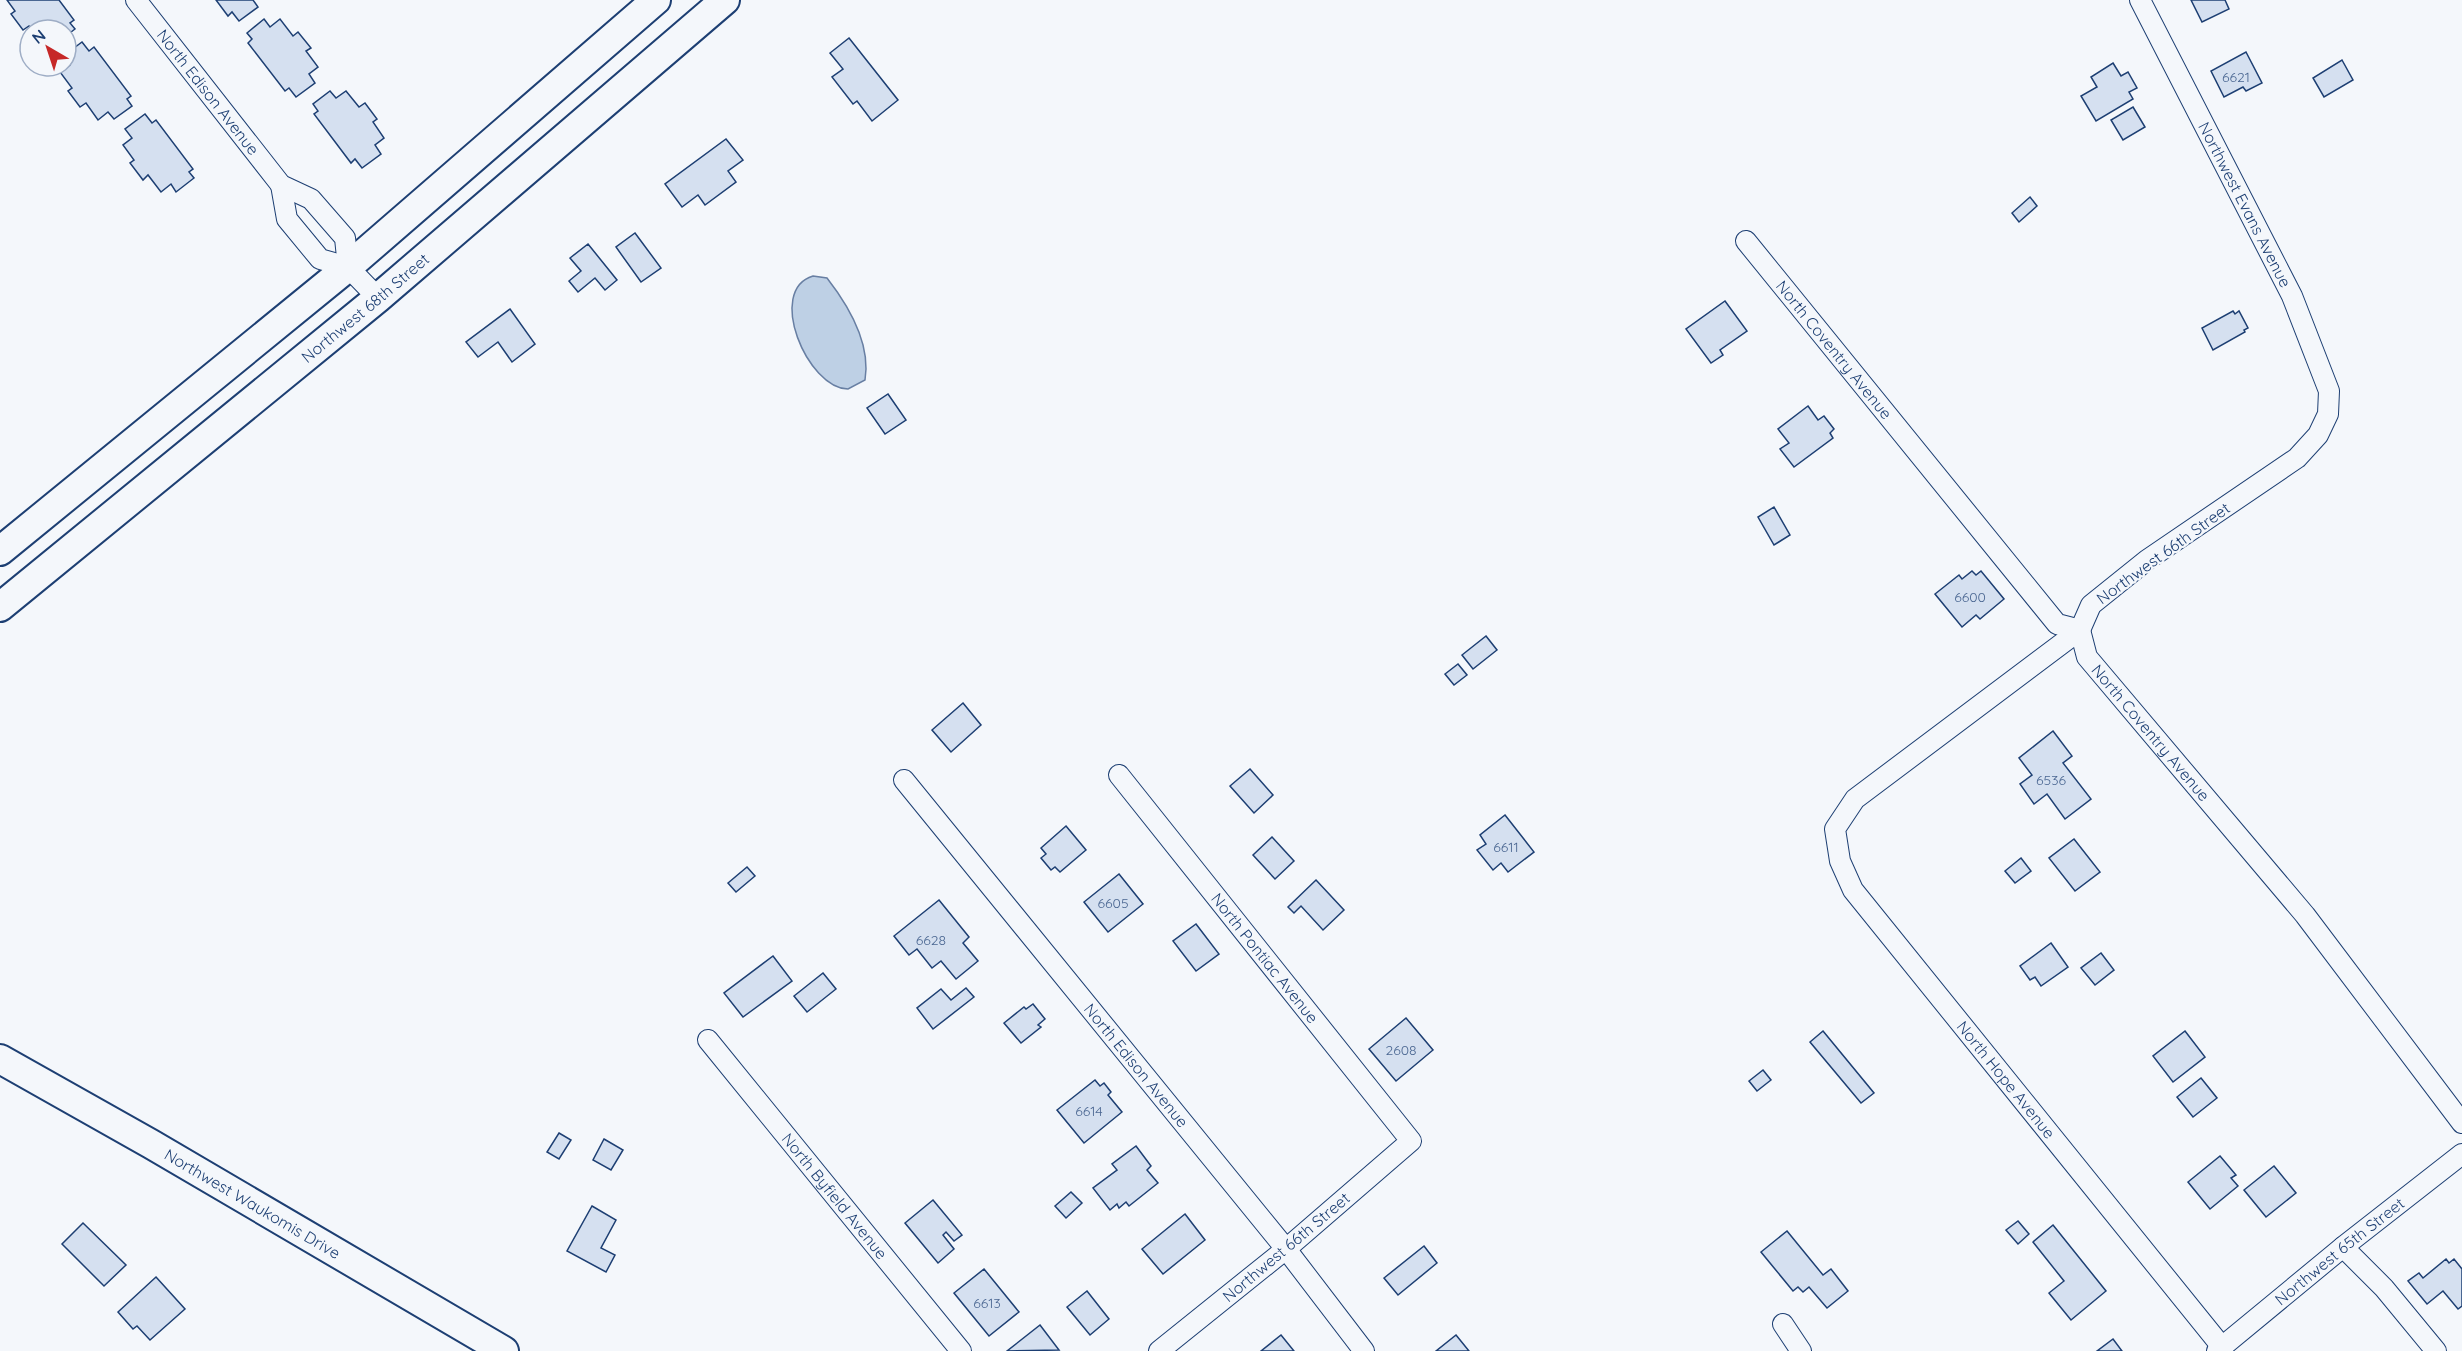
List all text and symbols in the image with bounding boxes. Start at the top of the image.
north arrow [18,18,78,78]
text: N [28,25,49,48]
street label: North Edison Avenue [153,25,264,159]
house number: 6621 [2222,68,2250,86]
street label: Northwest Evans Avenue [2194,118,2296,291]
street label: Northwest 68th Street [297,249,433,367]
street label: North Coventry Avenue [1772,276,1897,423]
street label: Northwest 66th Street [2092,498,2234,608]
house number: 6600 [1954,588,1986,606]
street label: North Coventry Avenue [2087,660,2214,805]
house number: 6536 [2036,771,2066,789]
house number: 6611 [1493,838,1519,856]
street label: North Pontiac Avenue [1207,889,1323,1027]
house number: 6605 [1097,894,1129,912]
house number: 6628 [916,931,946,949]
street label: North Edison Avenue [1080,999,1193,1131]
street label: North Hope Avenue [1953,1017,2060,1142]
house number: 2608 [1385,1041,1417,1059]
house number: 6614 [1075,1102,1103,1120]
street label: North Byfield Avenue [778,1129,892,1263]
street label: Northwest Waukomis Drive [161,1144,344,1263]
street label: Northwest 66th Street [1218,1188,1354,1306]
street label: Northwest 65th Street [2271,1193,2408,1309]
house number: 6613 [973,1294,1001,1312]

